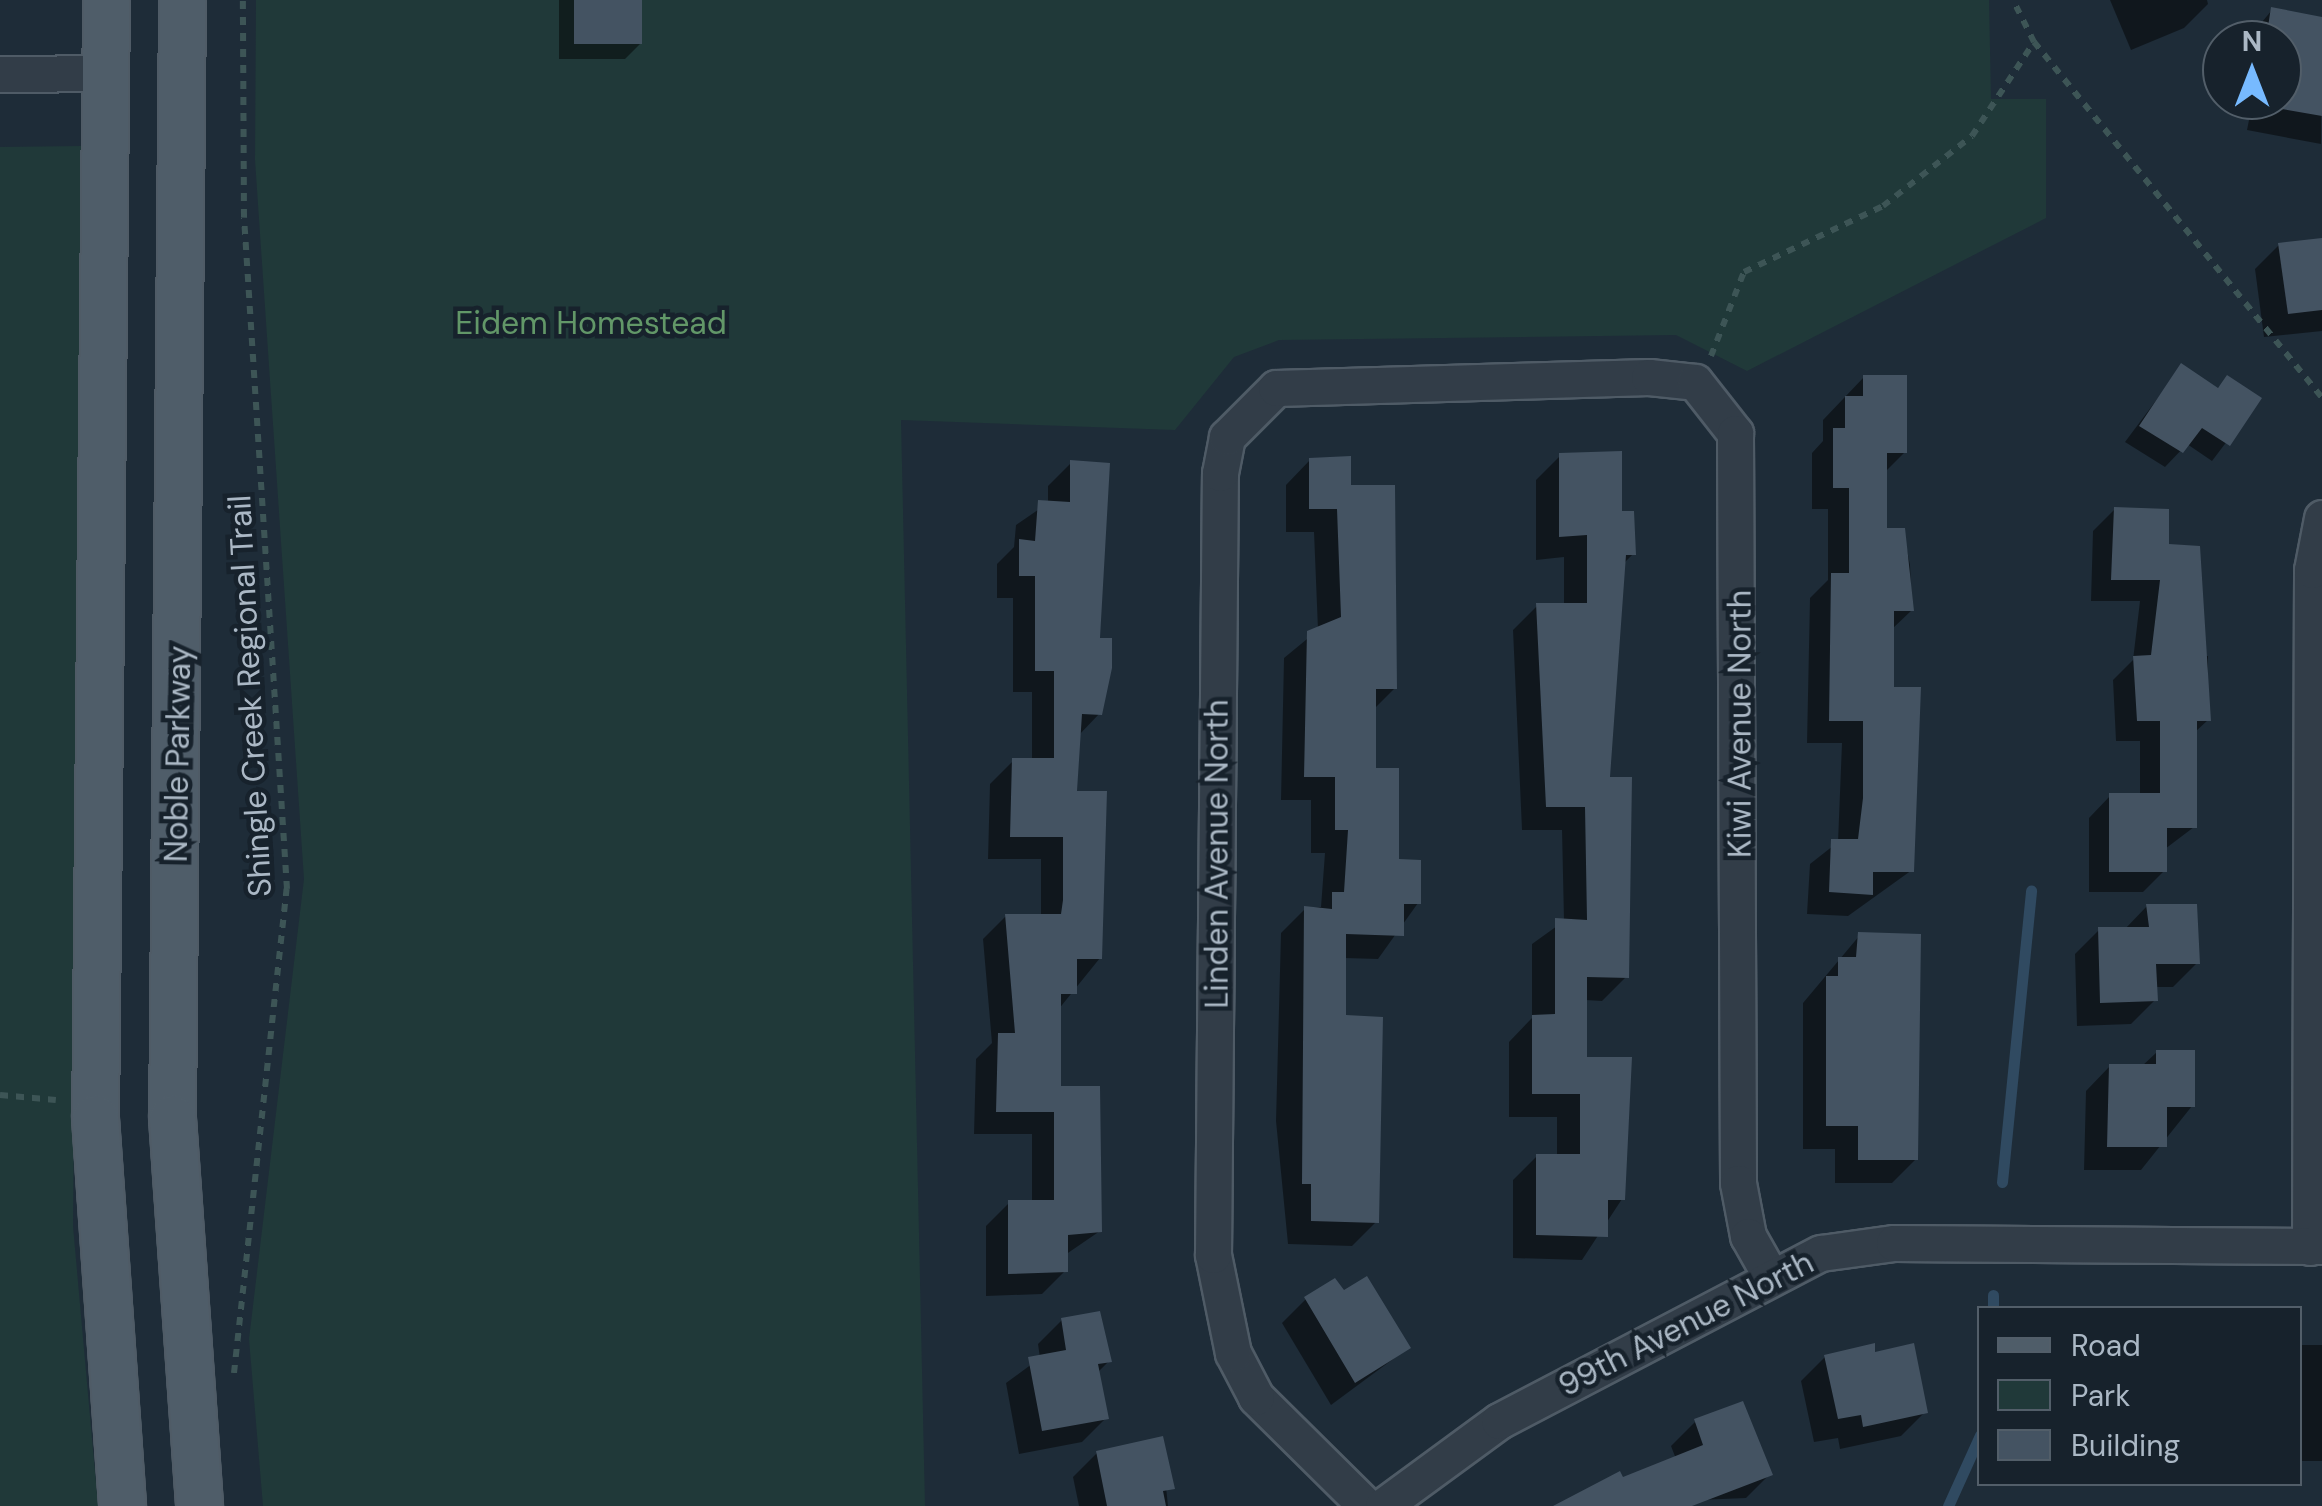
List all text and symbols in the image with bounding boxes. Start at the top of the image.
north arrow [2202,20,2302,120]
text: N [2242,23,2262,60]
park label: Eidem Homestead [455,304,727,342]
street label: Shingle Creek Regional Trail [220,494,280,898]
street label: Kiwi Avenue North [1721,590,1759,858]
street label: Noble Parkway [157,645,199,863]
street label: Linden Avenue North [1198,699,1236,1009]
street label: 99th Avenue North [1552,1243,1820,1405]
legend [1977,1306,2302,1486]
text: Road [2071,1326,2141,1365]
text: Park [2071,1376,2130,1415]
text: Building [2071,1426,2180,1465]

